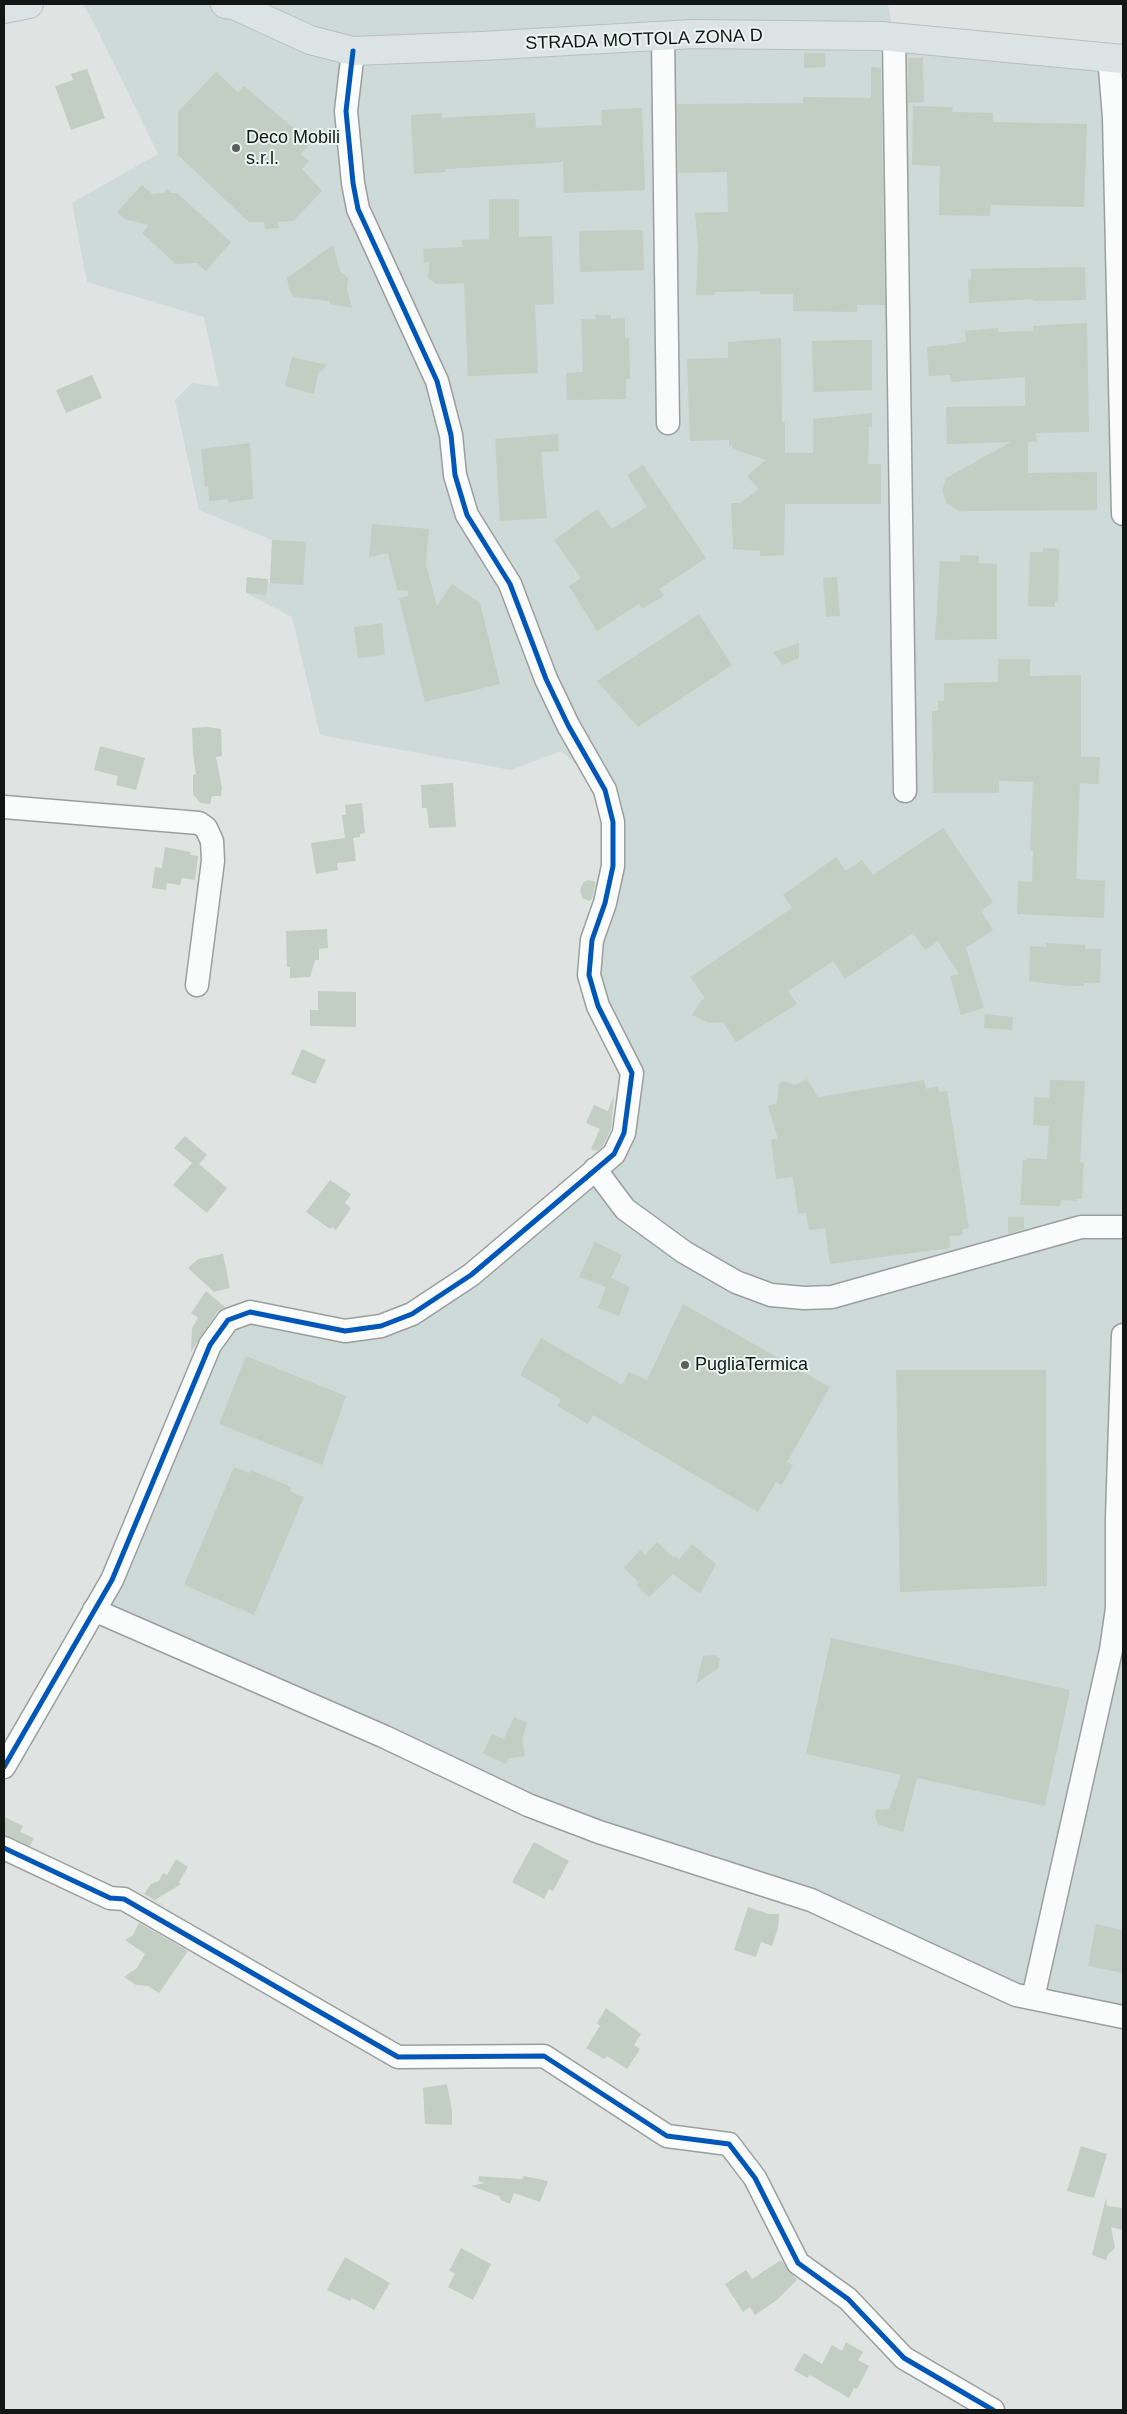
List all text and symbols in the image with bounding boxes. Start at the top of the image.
street label: STRADA MOTTOLA ZONA D [525,25,763,55]
place label: Deco Mobili s.r.l. [246,127,340,170]
marker: Deco Mobili s.r.l. [230,142,242,154]
place label: PugliaTermica [695,1354,808,1376]
marker: PugliaTermica [679,1359,691,1371]

